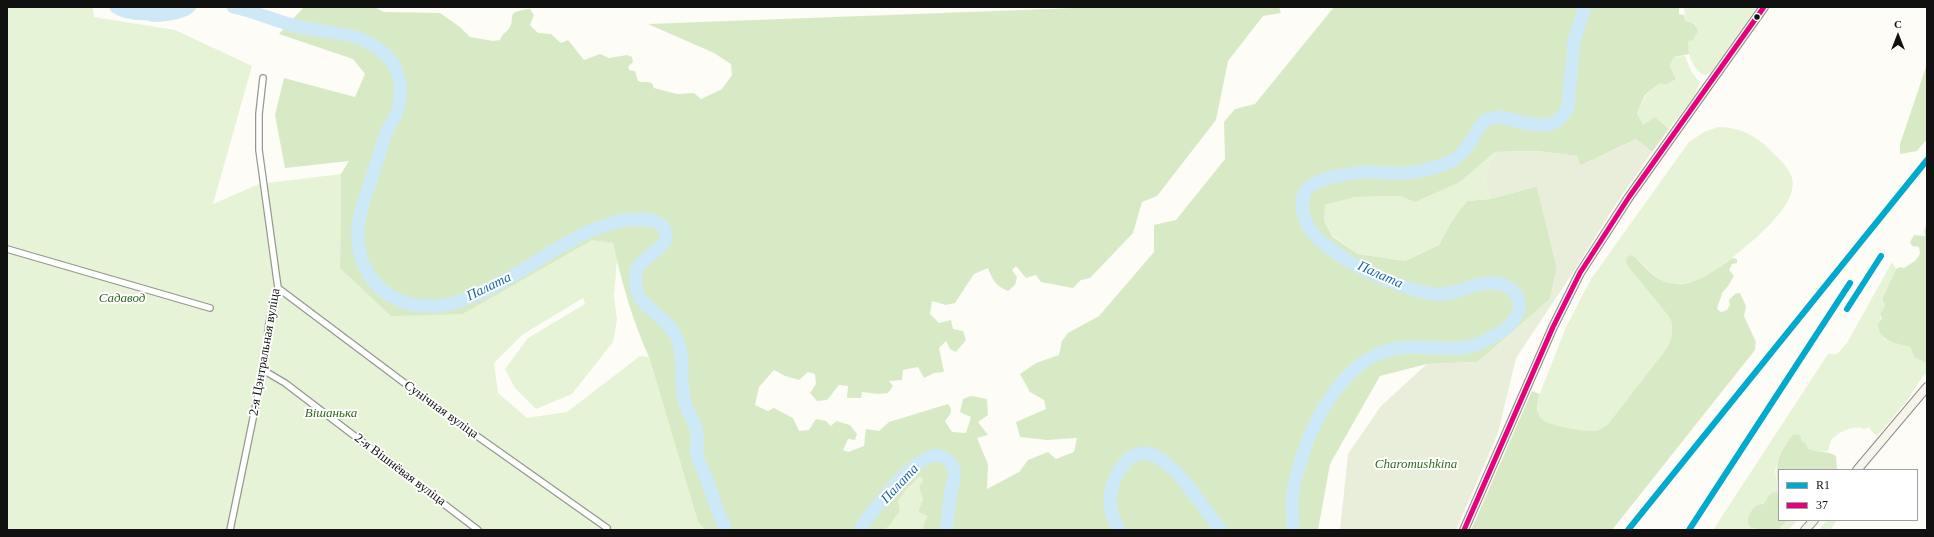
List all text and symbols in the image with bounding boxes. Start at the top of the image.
unlabelled marker [1752,12,1762,22]
north arrow [1878,16,1918,56]
text: С [1894,18,1902,30]
water label: Палата [1355,258,1405,292]
water label: Палата [464,269,514,305]
street label: 2-я Цэнтральная вуліца [246,287,284,417]
park label: Садавод [99,291,145,307]
street label: Сунічная вуліца [401,378,481,442]
park label: Вішанька [305,406,357,422]
street label: 2-я Вішнёвая вуліца [351,431,449,509]
park label: Charomushkina [1375,457,1457,473]
water label: Палата [878,461,922,507]
legend [1778,469,1918,521]
text: R1 [1816,478,1830,492]
text: 37 [1816,498,1828,512]

